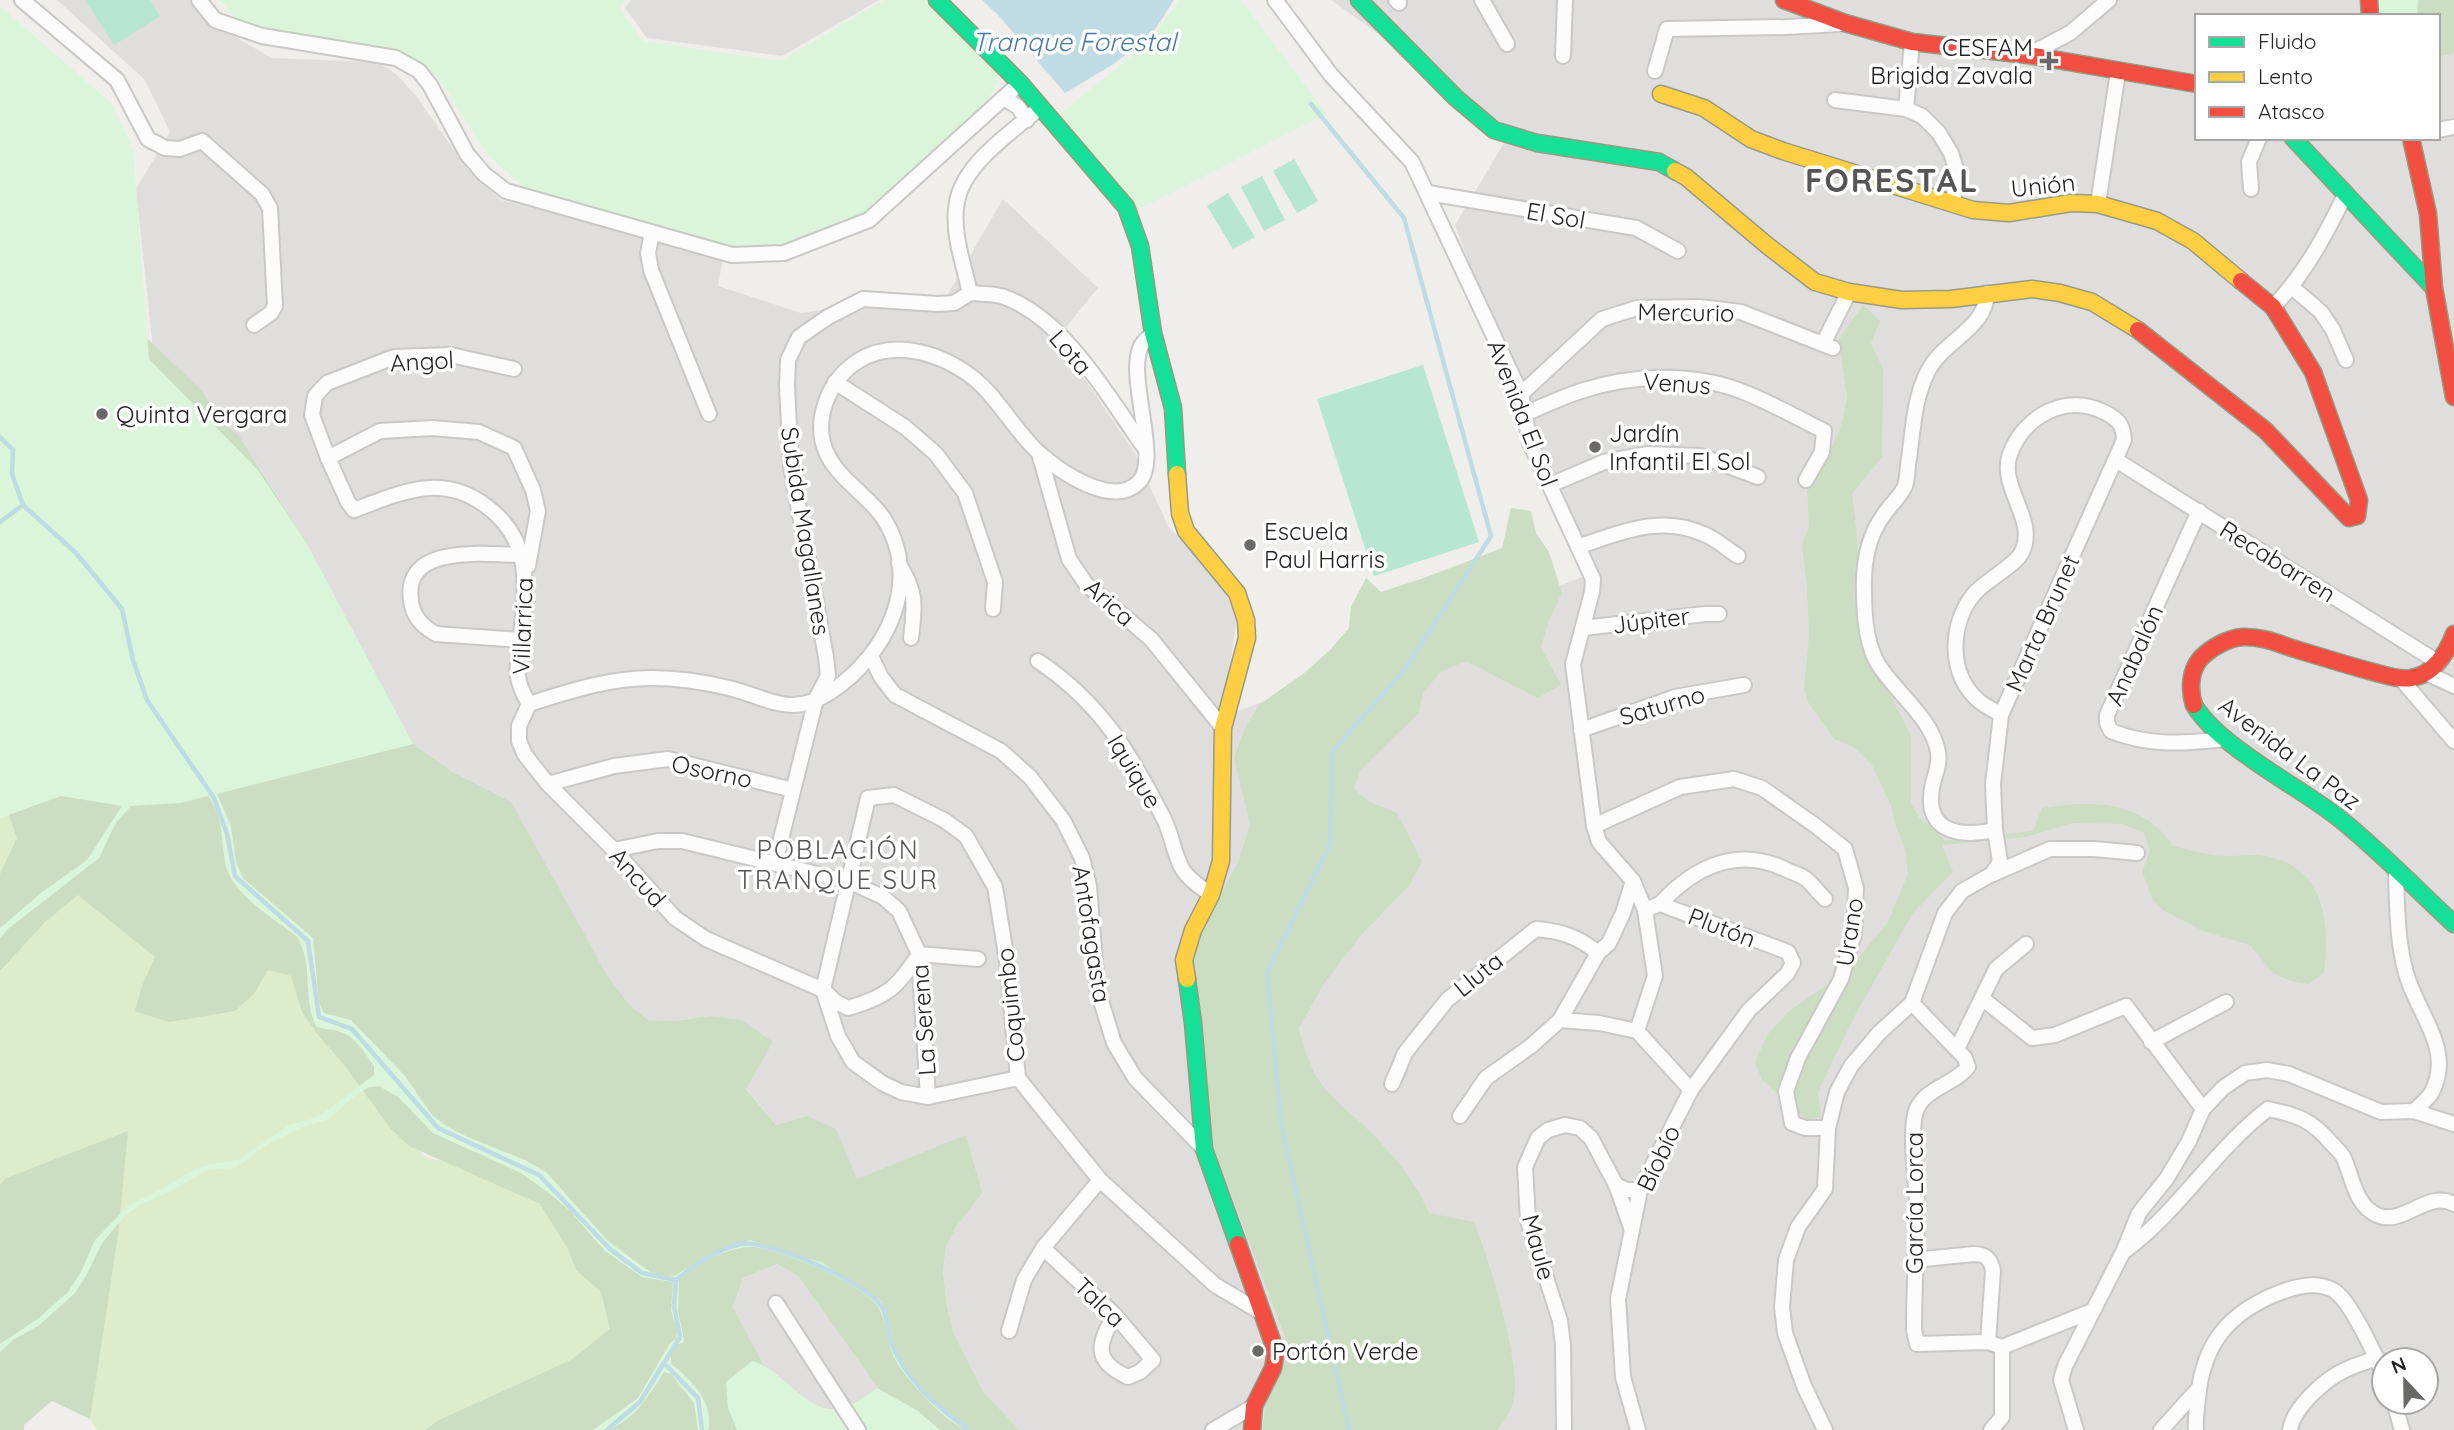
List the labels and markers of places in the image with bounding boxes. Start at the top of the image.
place label: CESFAM Brigida Zavala [1870,32,2033,90]
marker: CESFAM Brigida Zavala [2039,51,2059,71]
place label: Quinta Vergara [116,399,287,429]
marker: Quinta Vergara [94,406,110,422]
place label: Jardín Infantil El Sol [1609,418,1750,476]
marker: Jardín Infantil El Sol [1587,439,1603,455]
place label: Escuela Paul Harris [1264,516,1385,574]
marker: Escuela Paul Harris [1242,537,1258,553]
place label: Portón Verde [1272,1336,1419,1366]
marker: Portón Verde [1250,1343,1266,1359]

